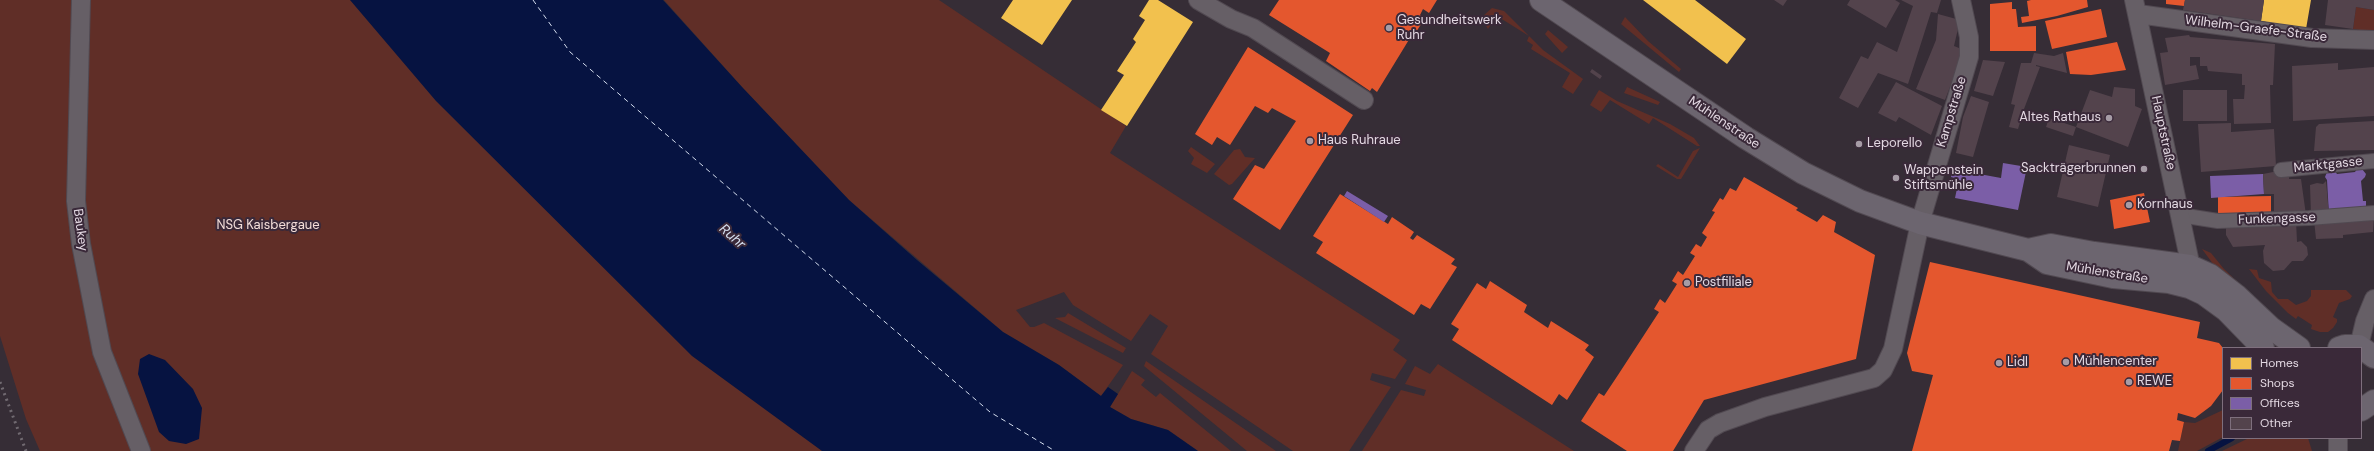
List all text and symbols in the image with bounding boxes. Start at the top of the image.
place label: Gesundheitswerk Ruhr [1397,13,1502,44]
street label: Wilhelm-Graefe-Straße [2184,13,2328,45]
marker: Gesundheitswerk Ruhr [1384,23,1394,33]
street label: Kampstraße [1934,75,1970,149]
street label: Mühlenstraße [1685,93,1763,153]
street label: Hauptstraße [2148,95,2178,171]
place label: Altes Rathaus [2019,110,2101,126]
marker: Altes Rathaus [2104,113,2114,123]
place label: Haus Ruhraue [1318,133,1401,149]
marker: Haus Ruhraue [1305,136,1315,146]
place label: Leporello [1867,136,1922,152]
marker: Leporello [1854,139,1864,149]
street label: Marktgasse [2293,154,2363,176]
place label: Sackträgerbrunnen [2021,161,2136,177]
place label: Wappenstein Stiftsmühle [1904,163,1983,194]
marker: Sackträgerbrunnen [2139,164,2149,174]
marker: Wappenstein Stiftsmühle [1891,173,1901,183]
place label: Kornhaus [2137,197,2193,213]
marker: Kornhaus [2124,200,2134,210]
street label: Baukey [69,208,91,252]
street label: Funkengasse [2238,210,2316,228]
park label: NSG Kaisbergaue [216,218,320,234]
water label: Ruhr [715,221,749,253]
street label: Mühlenstraße [2065,259,2149,287]
place label: Postfiliale [1695,275,1752,291]
marker: Postfiliale [1682,278,1692,288]
legend [2222,347,2362,439]
place label: Mühlencenter [2074,354,2157,370]
place label: Lidl [2007,355,2028,371]
text: Homes [2260,355,2299,371]
marker: Mühlencenter [2061,357,2071,367]
marker: Lidl [1994,358,2004,368]
place label: REWE [2137,374,2172,390]
text: Shops [2260,375,2295,391]
marker: REWE [2124,377,2134,387]
text: Offices [2260,395,2300,411]
text: Other [2260,415,2292,431]

